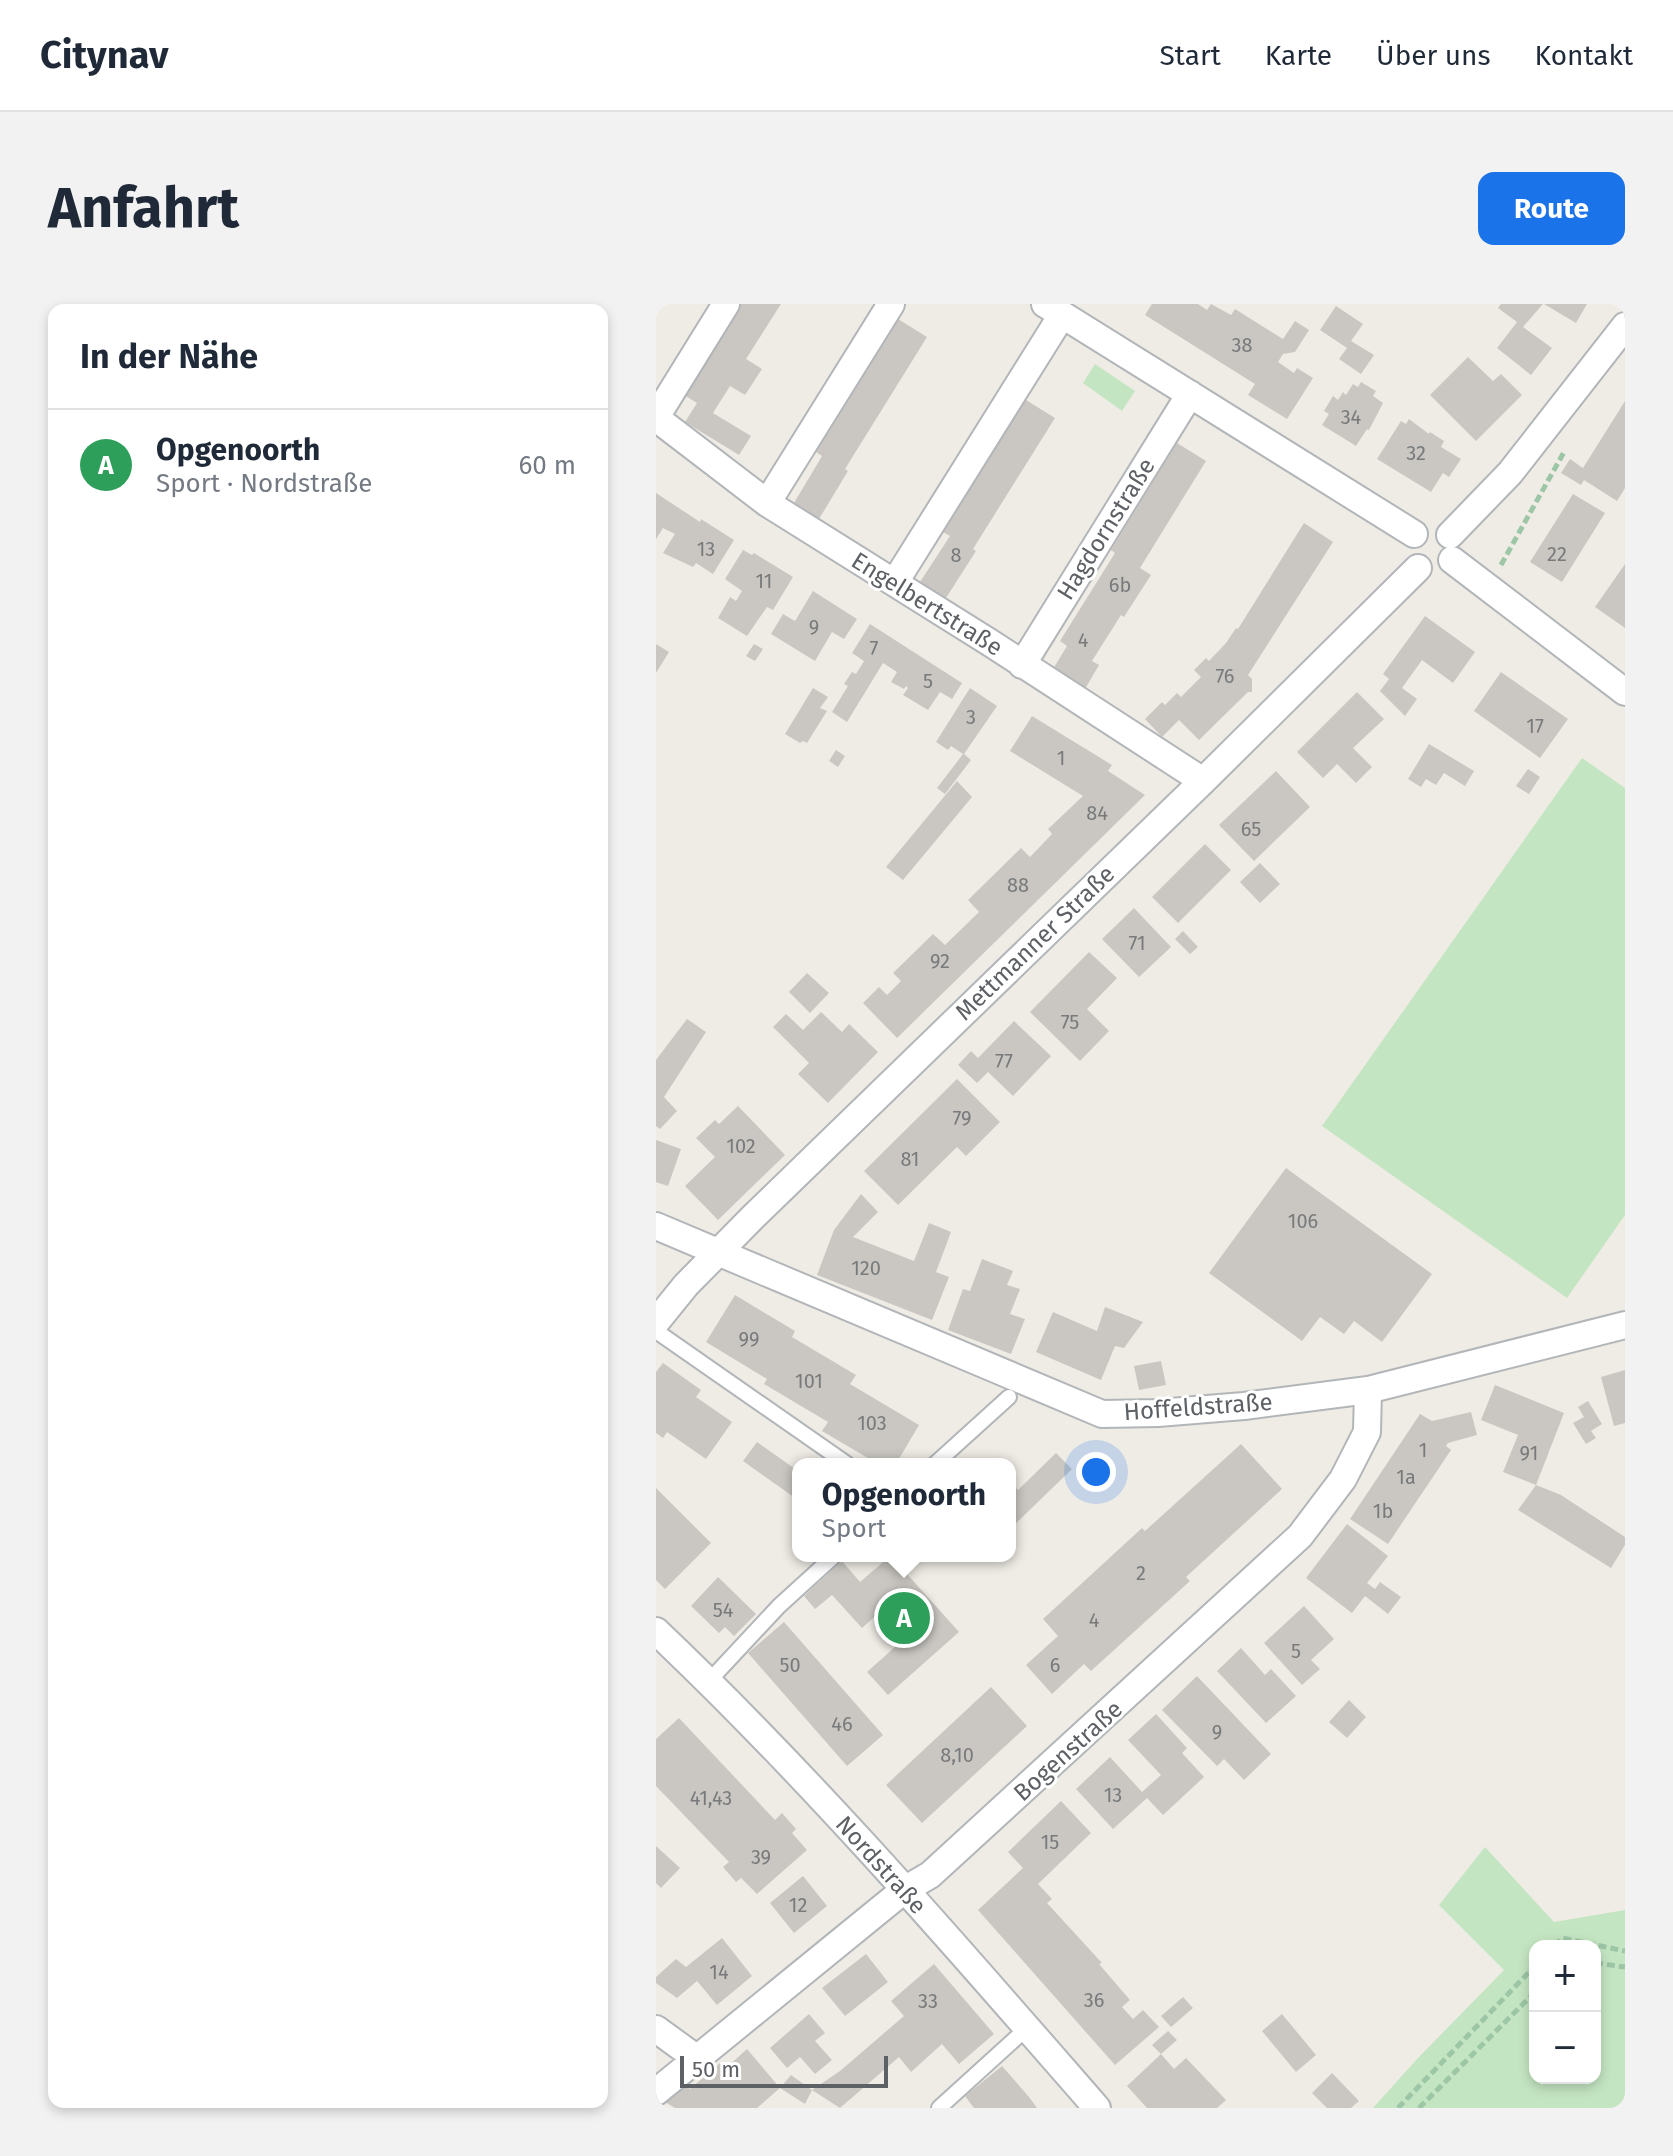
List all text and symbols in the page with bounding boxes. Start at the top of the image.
text: Citynav [40,32,168,78]
text: Start [1159,39,1221,72]
text: Karte [1265,39,1332,72]
text: Über uns [1376,39,1491,72]
text: Kontakt [1535,39,1633,72]
button: Route [1478,172,1625,245]
text: Anfahrt [48,175,239,242]
house number: 38 [1232,333,1253,357]
text: In der Nähe [80,336,258,377]
house number: 34 [1341,405,1362,429]
text: Opgenoorth [156,432,320,468]
house number: 32 [1406,441,1426,465]
text: A [98,450,114,481]
text: 60 m [518,450,576,481]
street label: Hagdornstraße [1051,453,1161,605]
text: Sport · Nordstraße [156,468,372,499]
house number: 13 [697,537,715,561]
house number: 22 [1547,542,1567,566]
house number: 8 [950,543,962,567]
street label: Engelbertstraße [846,546,1008,662]
house number: 11 [755,569,773,593]
house number: 6b [1109,573,1131,597]
house number: 9 [809,615,819,639]
house number: 4 [1078,628,1089,652]
house number: 7 [870,636,879,660]
house number: 76 [1215,664,1235,688]
house number: 5 [923,669,933,693]
house number: 3 [966,705,976,729]
house number: 17 [1526,714,1544,738]
house number: 1 [1057,746,1065,770]
house number: 84 [1086,801,1108,825]
house number: 65 [1241,817,1261,841]
street label: Mettmanner Straße [950,860,1120,1026]
house number: 88 [1007,873,1029,897]
house number: 71 [1128,931,1146,955]
house number: 92 [930,949,950,973]
house number: 75 [1061,1010,1079,1034]
house number: 77 [995,1049,1013,1073]
house number: 79 [952,1106,972,1130]
house number: 102 [726,1134,756,1158]
house number: 81 [900,1147,920,1171]
house number: 106 [1288,1209,1318,1233]
house number: 120 [851,1256,881,1280]
house number: 99 [739,1327,760,1351]
house number: 101 [795,1369,823,1393]
street label: Hoffeldstraße [1123,1388,1273,1426]
house number: 103 [857,1411,887,1435]
house number: 1 [1419,1438,1427,1462]
house number: 91 [1520,1441,1538,1465]
your location [1076,1452,1116,1492]
popup [792,1458,1016,1562]
house number: 1a [1396,1465,1416,1489]
text: Opgenoorth [822,1477,986,1513]
house number: 1b [1373,1499,1393,1523]
text: Sport [822,1513,886,1544]
house number: 2 [1136,1561,1146,1585]
pin: A [878,1588,930,1648]
house number: 54 [713,1598,734,1622]
house number: 4 [1089,1608,1100,1632]
house number: 5 [1291,1639,1301,1663]
house number: 50 [779,1653,801,1677]
house number: 6 [1050,1653,1060,1677]
street label: Bogenstraße [1008,1695,1128,1807]
house number: 46 [831,1712,853,1736]
house number: 9 [1212,1720,1222,1744]
house number: 8,10 [940,1743,974,1767]
house number: 13 [1104,1783,1122,1807]
house number: 41,43 [690,1786,732,1810]
street label: Nordstraße [830,1810,932,1920]
house number: 15 [1041,1830,1059,1854]
house number: 39 [751,1845,771,1869]
house number: 12 [789,1893,807,1917]
map controls [1529,1940,1601,2084]
button: + [1529,1940,1601,2012]
house number: 14 [709,1960,729,1984]
house number: 36 [1084,1988,1104,2012]
house number: 33 [918,1989,938,2013]
button: − [1529,2012,1601,2084]
scale bar [680,2052,888,2088]
text: 50 m [692,2056,740,2083]

